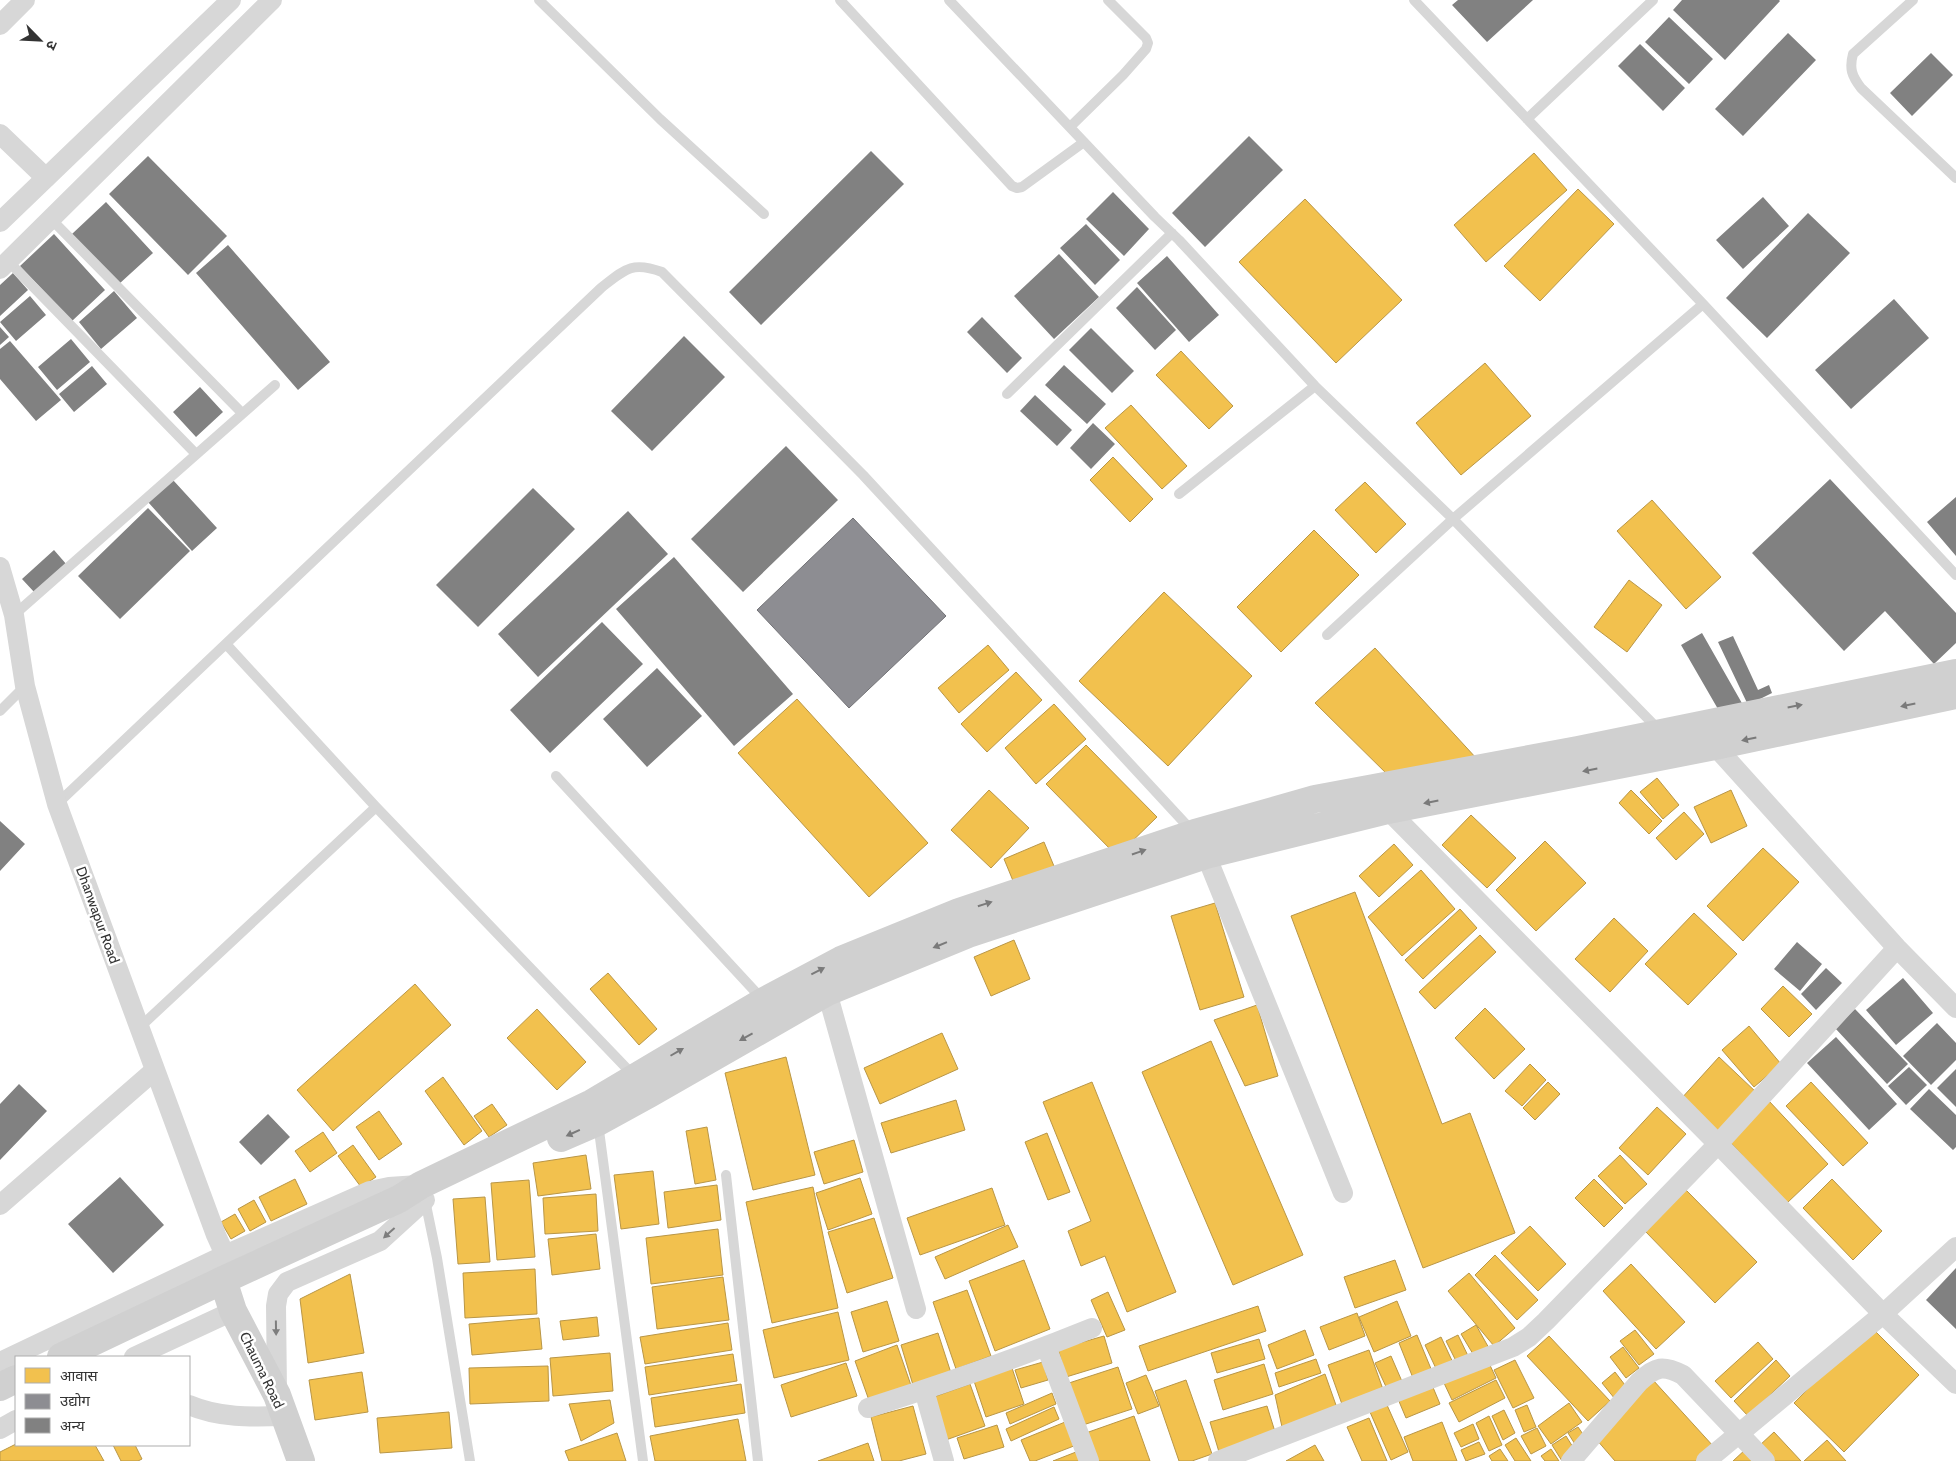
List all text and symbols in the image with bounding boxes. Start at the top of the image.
north arrow [15,15,65,65]
text: उ [42,38,62,53]
one-way arrow [1788,701,1804,709]
one-way arrow [1901,701,1916,709]
one-way arrow [1741,735,1757,743]
one-way arrow [1582,767,1598,775]
one-way arrow [1422,798,1438,806]
one-way arrow [1132,848,1147,856]
street label: Dhanwapur Road [72,864,124,966]
one-way arrow [977,900,992,907]
one-way arrow [932,942,947,949]
one-way arrow [811,967,825,975]
one-way arrow [739,1033,752,1042]
one-way arrow [670,1048,685,1056]
one-way arrow [566,1129,580,1137]
one-way arrow [384,1227,396,1239]
one-way arrow [273,1320,281,1336]
street label: Chauma Road [236,1329,288,1411]
legend [15,1356,190,1446]
text: आवास [60,1367,99,1385]
text: उद्योग [60,1392,91,1410]
text: अन्य [60,1417,85,1435]

